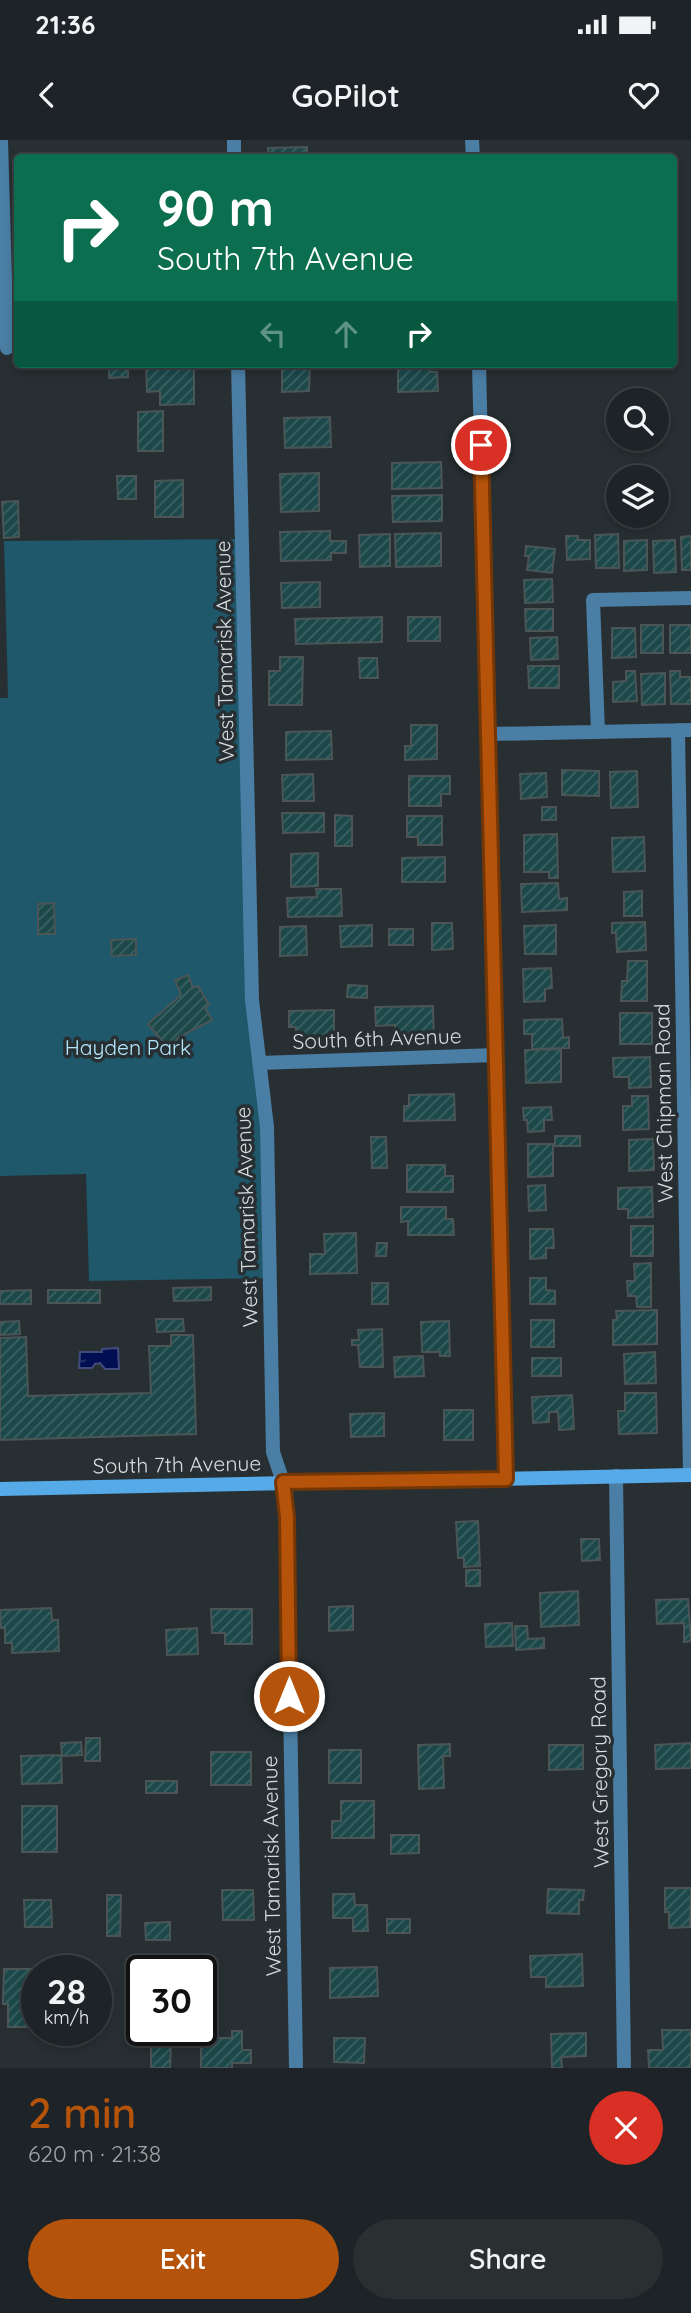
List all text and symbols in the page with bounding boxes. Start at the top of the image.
text: 21:36 [35,8,95,41]
text: GoPilot [291,75,400,115]
icon: back [28,76,66,114]
icon: heart [625,76,663,114]
text: 90 m [157,177,274,238]
icon: right [42,182,133,273]
text: South 7th Avenue [157,238,414,278]
icon: left [254,315,292,353]
icon: ahead [327,315,365,353]
icon: right [400,315,438,353]
map controls [606,388,669,528]
button: search [606,388,669,451]
pin [451,415,511,475]
icon: arrive [462,426,500,464]
button: layers [606,465,669,528]
street label: West Tamarisk Avenue [209,540,239,762]
street label: West Chipman Road [648,1003,678,1203]
street label: South 6th Avenue [292,1022,462,1054]
park label: Hayden Park [65,1034,191,1060]
street label: West Tamarisk Avenue [229,1106,263,1328]
street label: South 7th Avenue [92,1450,262,1478]
position arrow [252,1659,326,1733]
street label: West Gregory Road [584,1676,614,1868]
street label: West Tamarisk Avenue [256,1755,286,1977]
speed limit sign: 30 [126,1955,217,2046]
text: 28 [47,1969,86,2013]
text: km/h [44,2006,89,2029]
text: 2 min [28,2086,136,2139]
button: close [589,2091,663,2165]
text: 620 m · 21:38 [28,2139,161,2168]
button: Exit [28,2219,339,2299]
button: Share [353,2219,663,2299]

